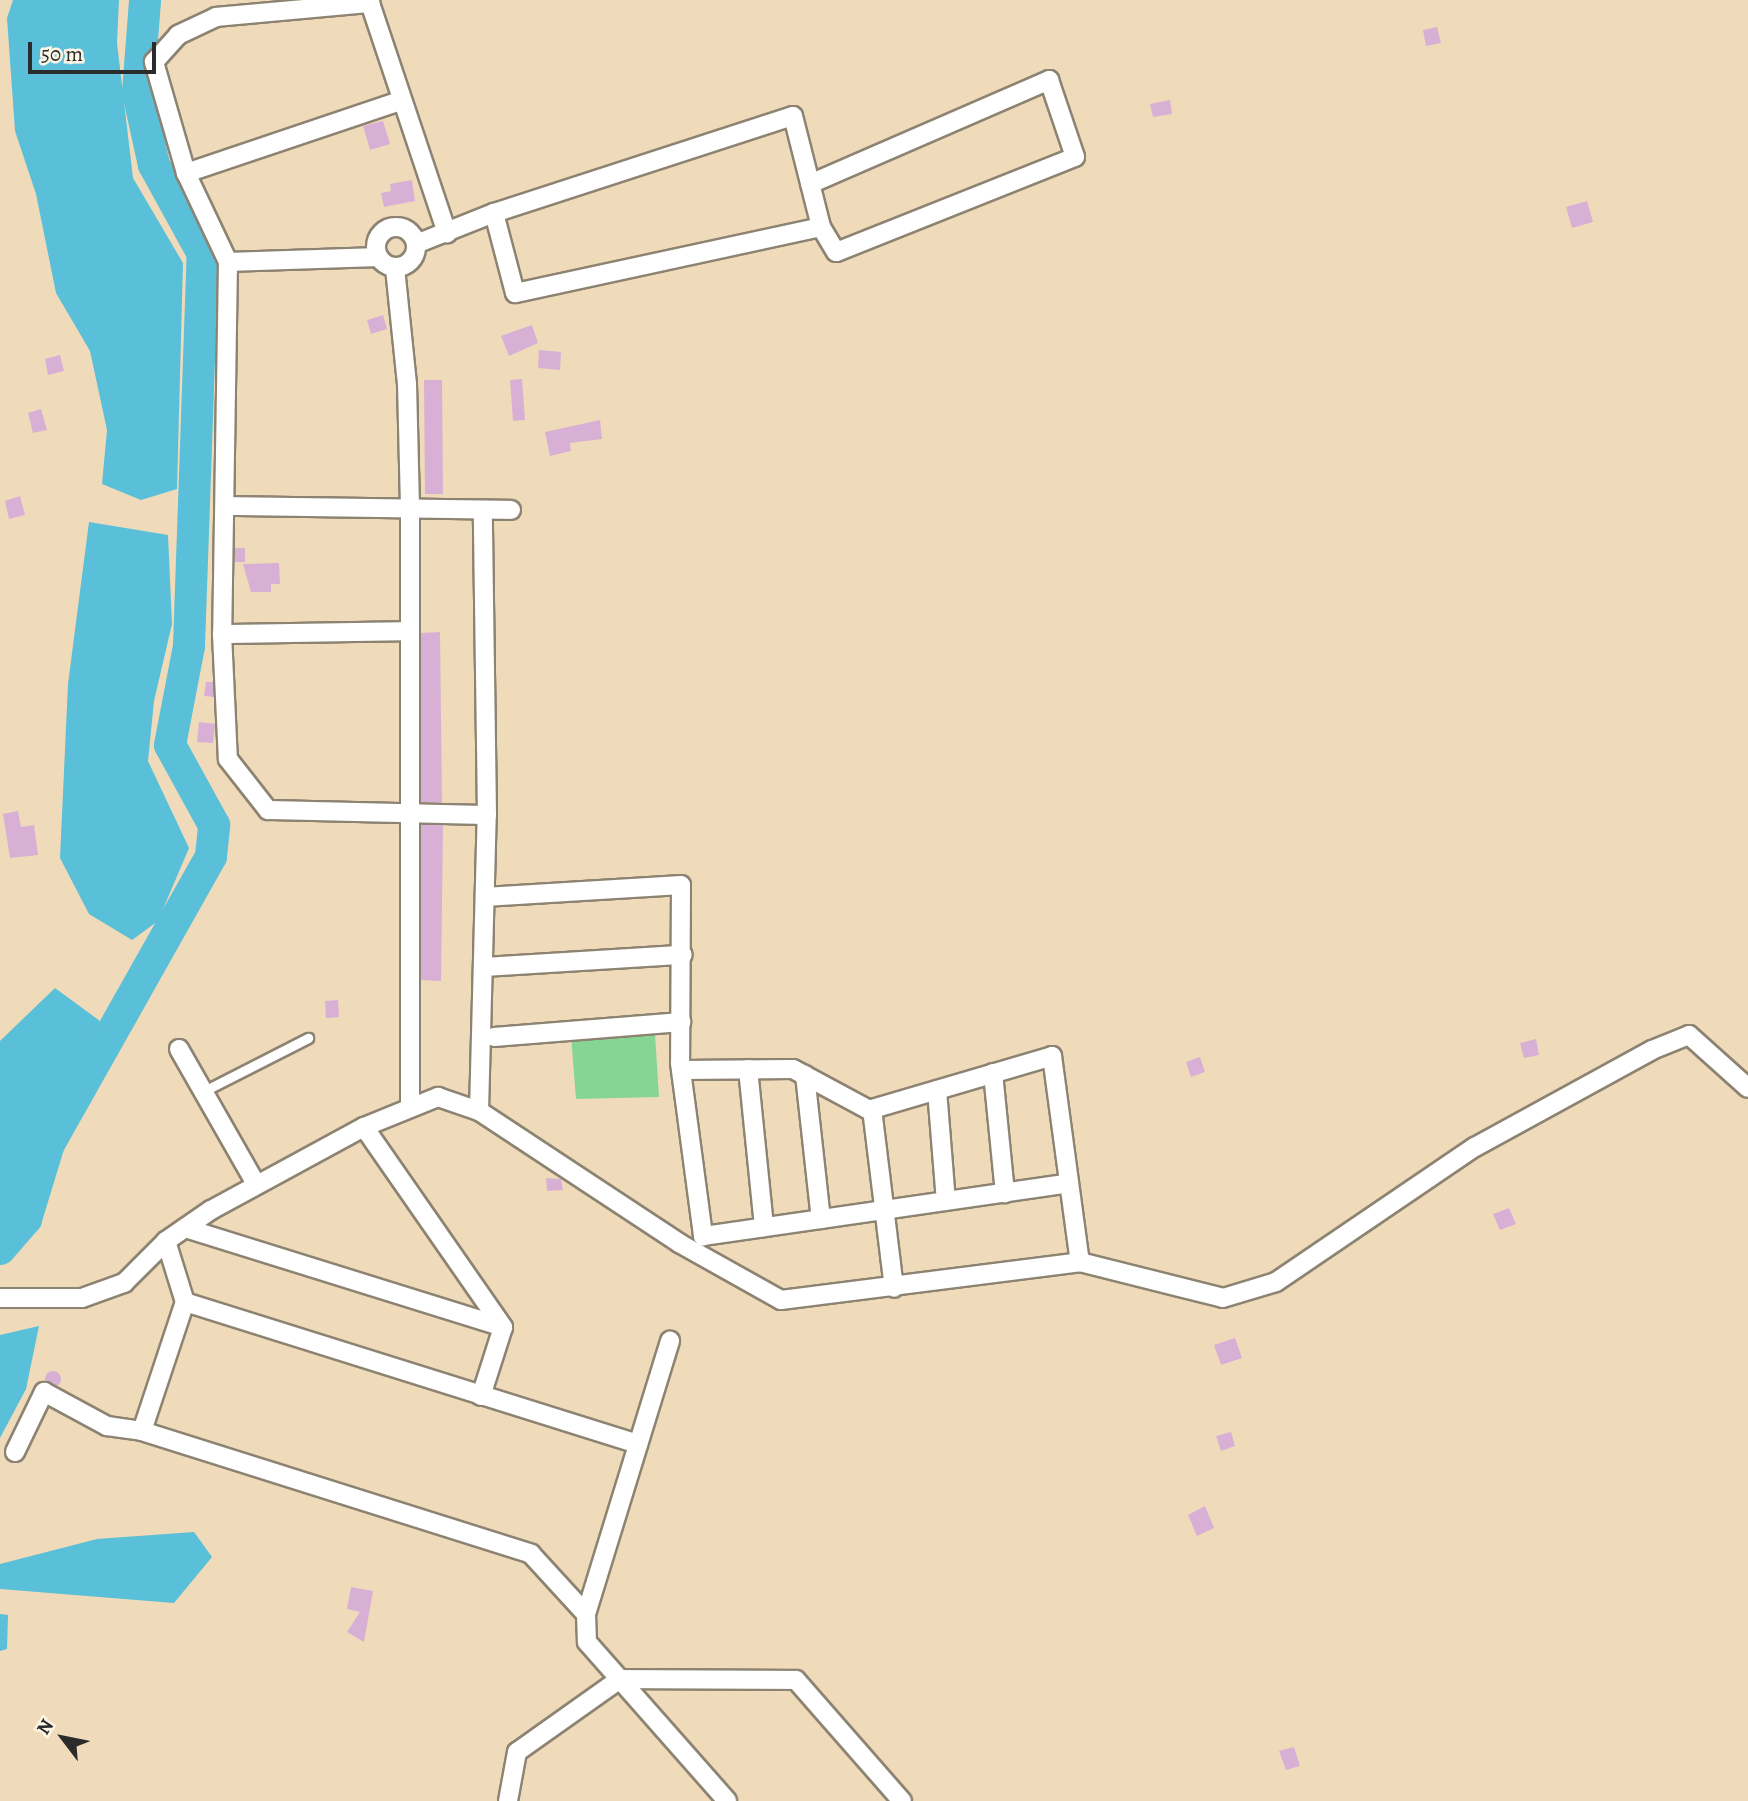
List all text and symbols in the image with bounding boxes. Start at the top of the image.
scale bar [32,28,159,72]
text: 50 m [41,40,83,68]
north arrow [28,1703,98,1773]
text: N [30,1714,60,1740]

